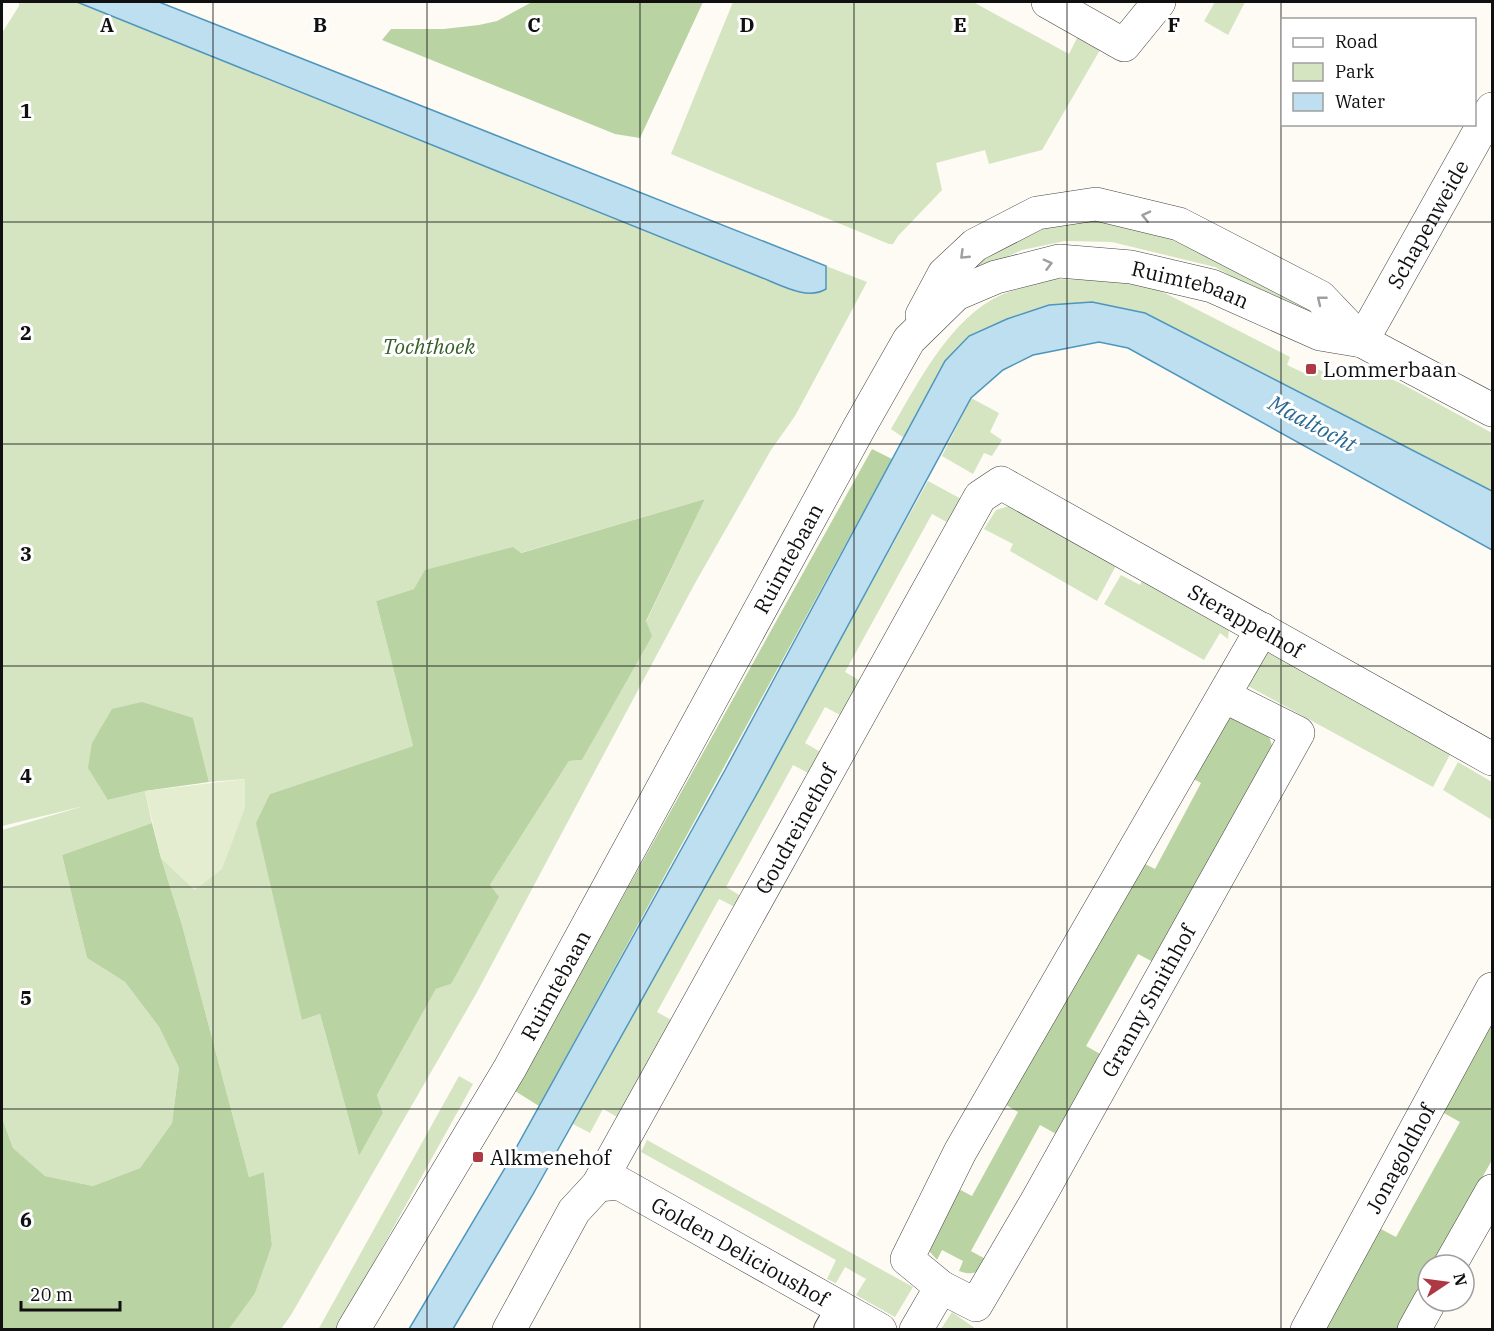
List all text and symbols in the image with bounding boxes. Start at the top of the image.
text: A [100,11,114,38]
text: B [313,11,327,38]
text: C [527,11,541,38]
text: D [739,11,755,38]
text: E [953,11,967,38]
text: F [1168,11,1180,38]
legend [1281,18,1476,126]
text: Road [1335,30,1378,53]
text: Park [1335,60,1375,83]
text: Water [1335,90,1385,113]
text: 1 [20,97,32,124]
street label: Schapenweide [1380,155,1475,294]
one-way arrow [1141,210,1151,223]
one-way arrow [961,247,972,258]
street label: Ruimtebaan [1129,254,1254,315]
one-way arrow [1043,258,1053,271]
one-way arrow [1317,296,1328,307]
text: 2 [20,319,32,346]
park label: Tochthoek [383,332,476,360]
place label: Lommerbaan [1323,355,1457,383]
marker: Lommerbaan [1304,362,1318,376]
water label: Maaltocht [1263,387,1363,459]
street label: Ruimtebaan [747,498,829,618]
text: 3 [20,540,32,567]
street label: Sterappelhof [1183,577,1310,665]
street label: Goudreinethof [748,758,844,899]
text: 4 [20,762,32,789]
street label: Granny Smithhof [1095,918,1202,1082]
street label: Ruimtebaan [514,925,597,1045]
text: 5 [20,984,32,1011]
street label: Jonagoldhof [1359,1097,1442,1218]
place label: Alkmenehof [490,1143,613,1171]
marker: Alkmenehof [471,1150,485,1164]
street label: Golden Delicioushof [646,1190,835,1313]
text: 6 [20,1206,32,1233]
north arrow [1416,1253,1476,1313]
text: N [1449,1271,1472,1288]
scale bar [21,1274,120,1312]
text: 20 m [30,1283,73,1306]

